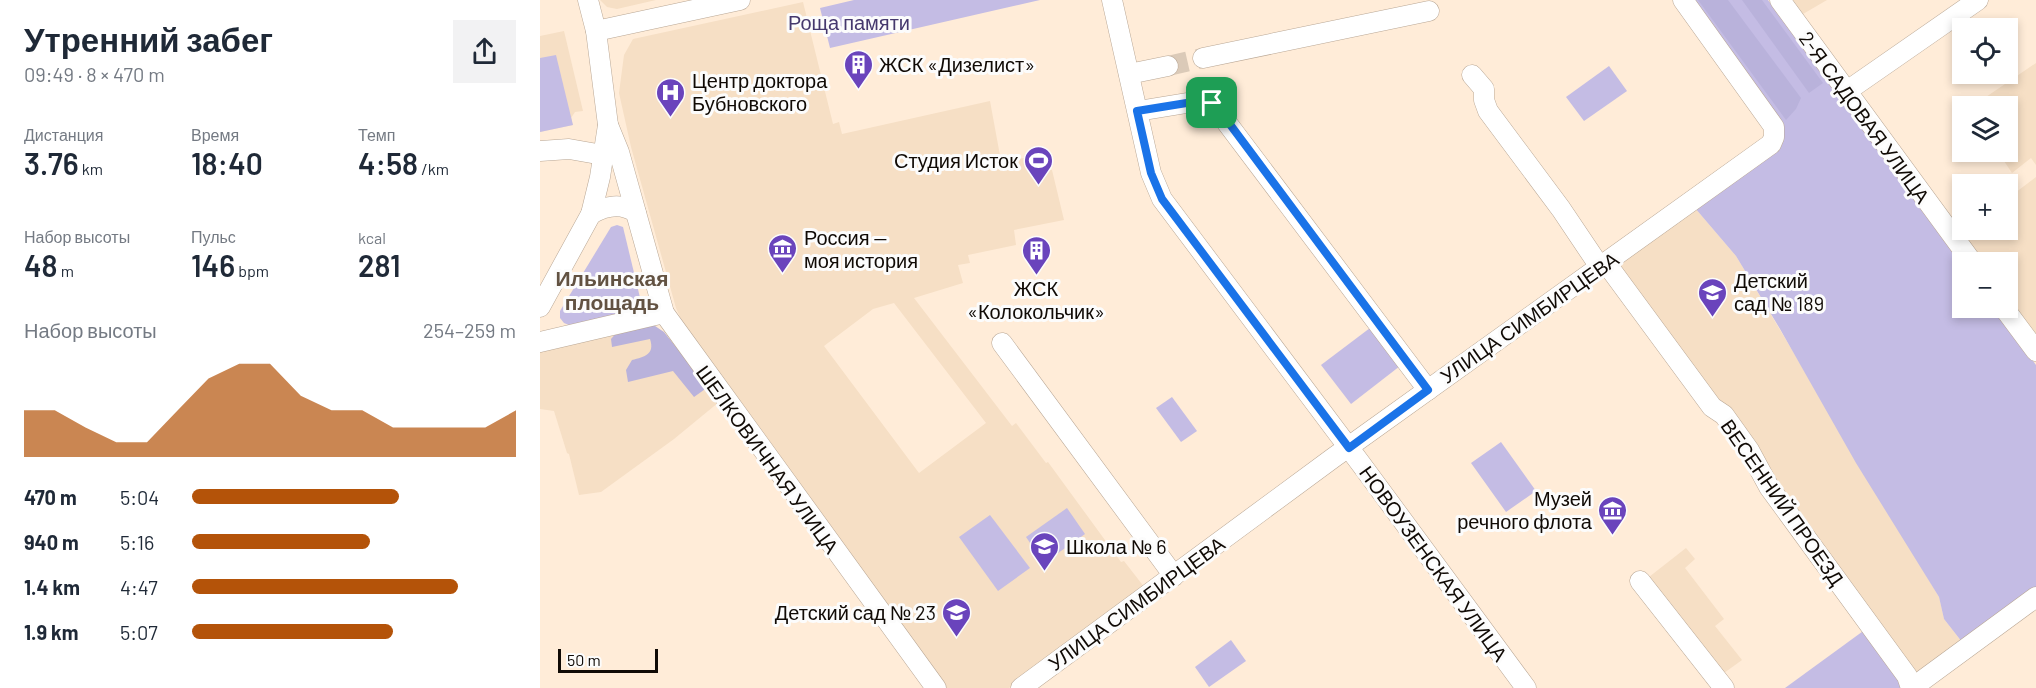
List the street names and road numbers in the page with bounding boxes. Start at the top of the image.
street label: 2-Я САДОВАЯ УЛИЦА [1795,26,1936,208]
street label: УЛИЦА СИМБИРЦЕВА [1435,246,1623,388]
street label: ШЕЛКОВИЧНАЯ УЛИЦА [692,360,845,558]
street label: ВЕСЕННИЙ ПРОЕЗД [1717,414,1850,590]
street label: НОВОУЗЕНСКАЯ УЛИЦА [1355,461,1513,666]
street label: УЛИЦА СИМБИРЦЕВА [1043,531,1229,675]

